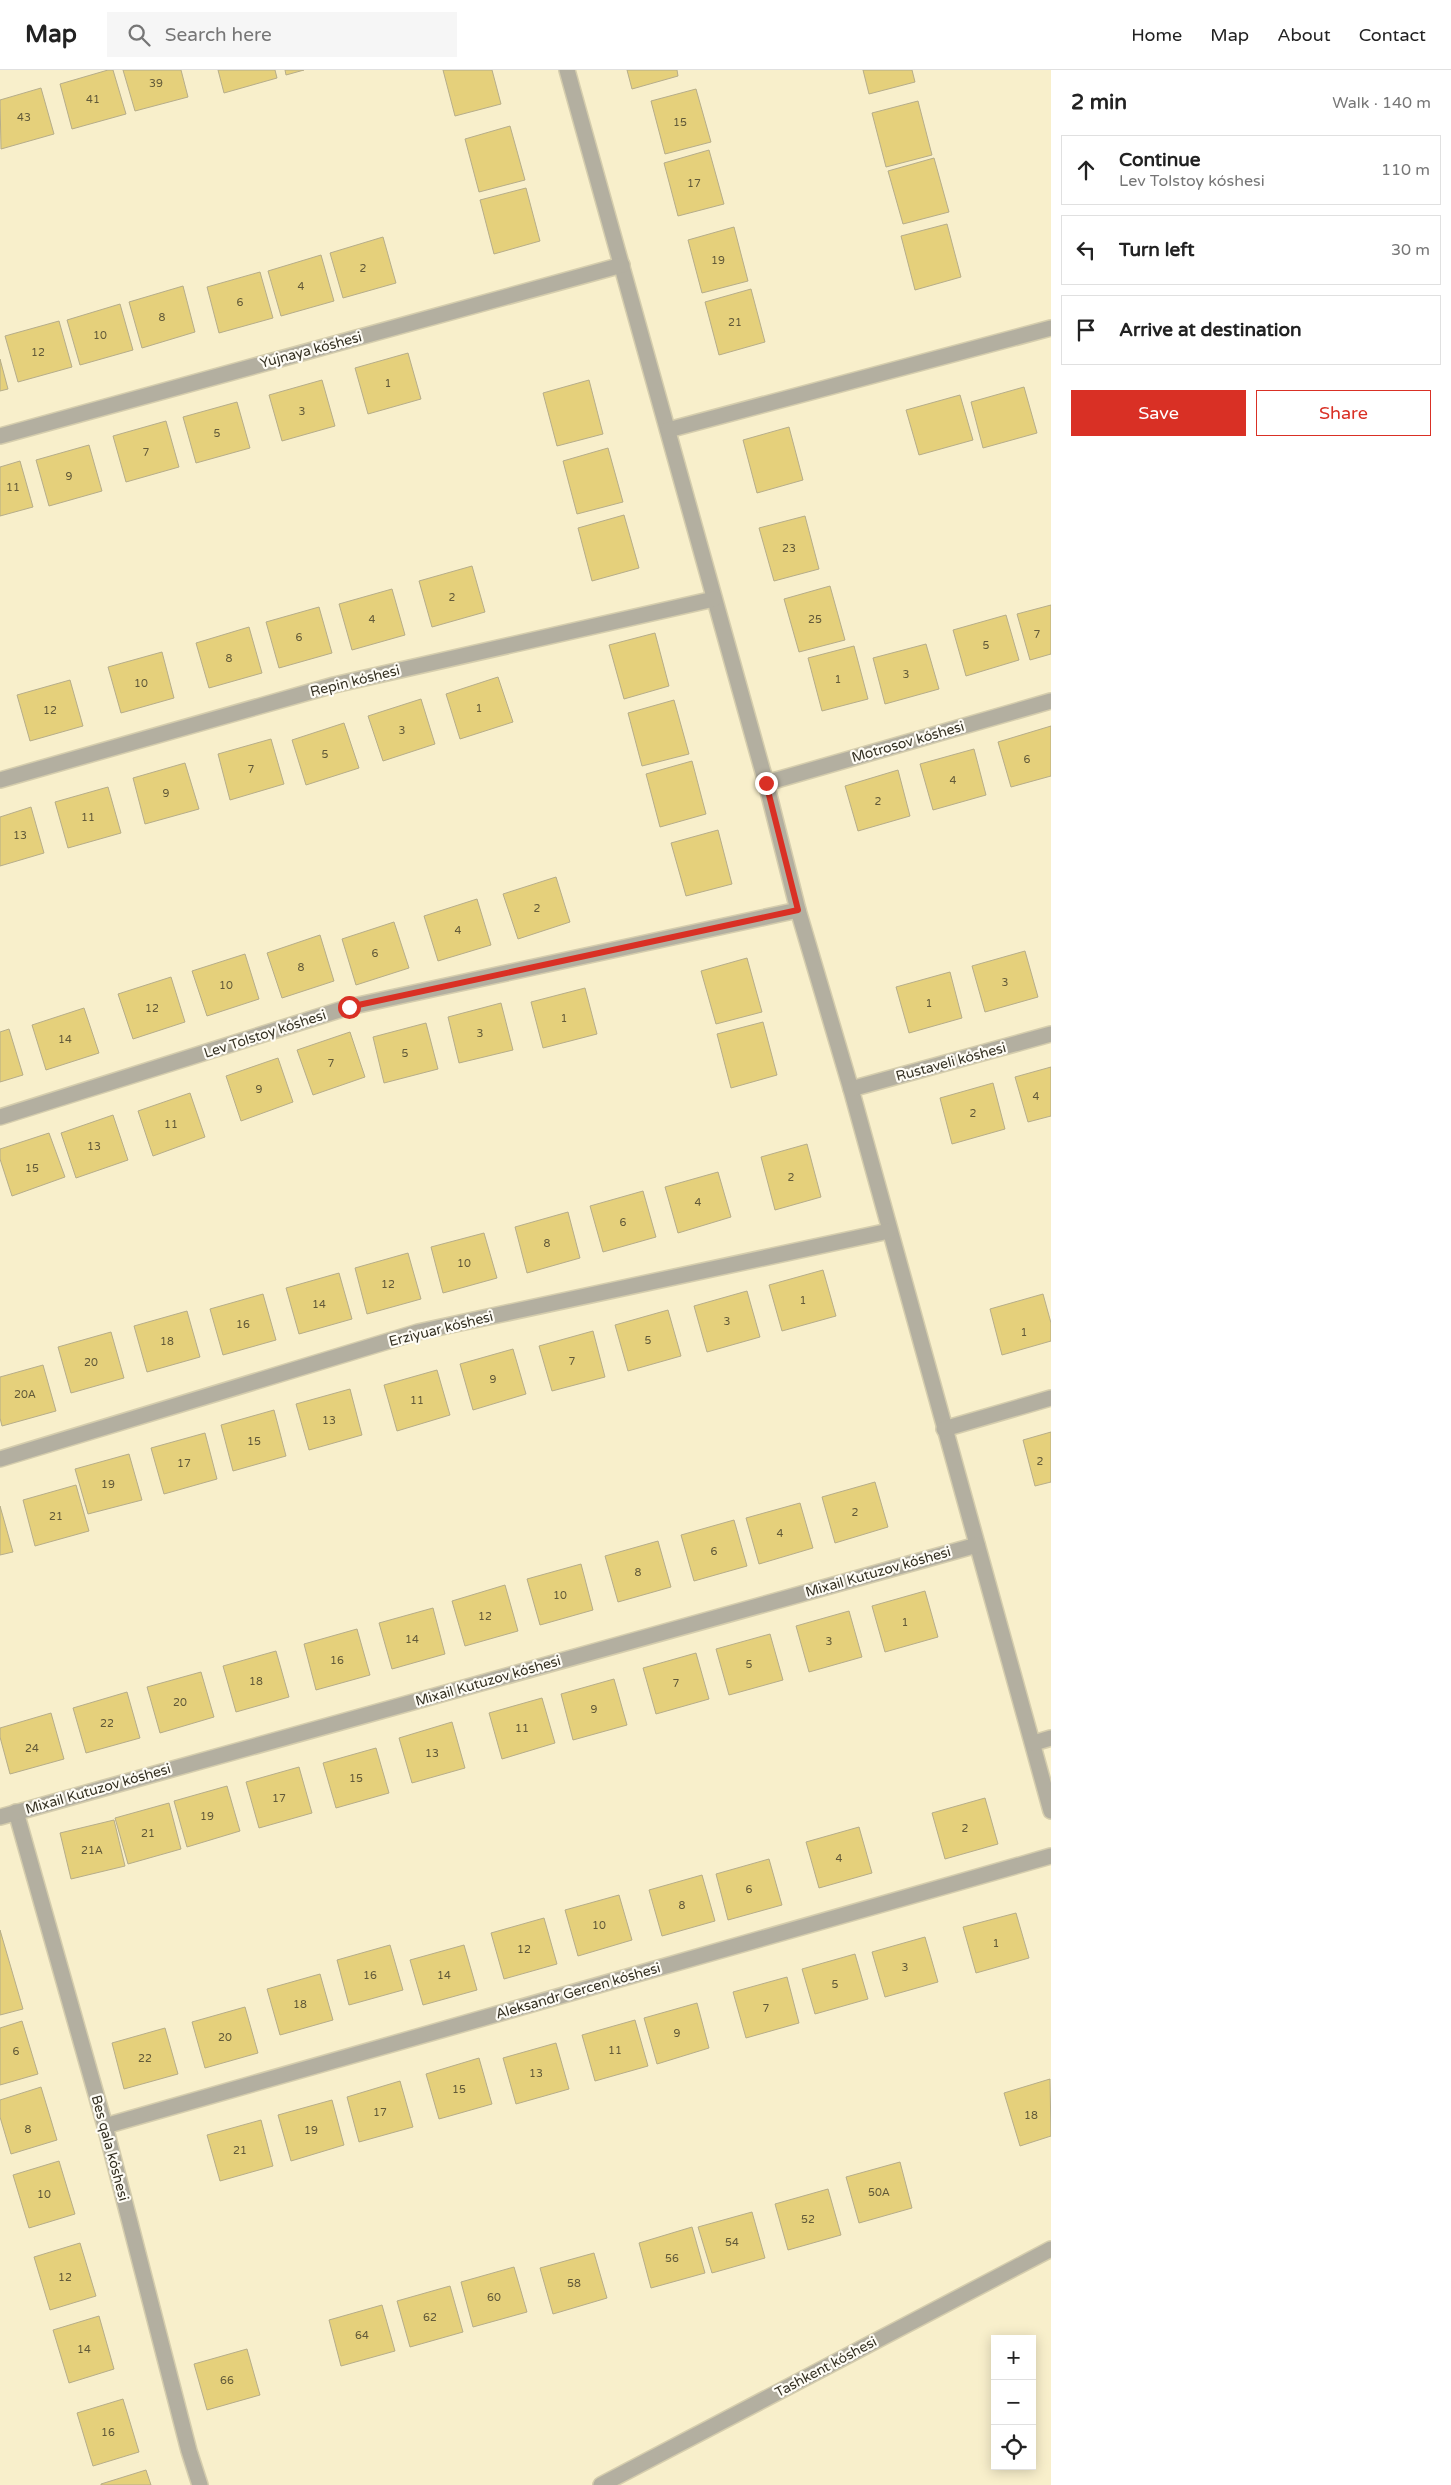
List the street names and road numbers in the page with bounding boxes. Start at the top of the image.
street label: Yujnaya kóshesi [258,328,364,372]
street label: Repin kóshesi [308,662,402,700]
street label: Motrosov kóshesi [850,718,966,766]
street label: Lev Tolstoy kóshesi [202,1006,328,1062]
street label: Rustaveli kóshesi [894,1039,1008,1085]
street label: Erziyuar kóshesi [387,1308,495,1350]
street label: Mixail Kutuzov kóshesi [803,1543,953,1601]
street label: Mixail Kutuzov kóshesi [413,1652,563,1710]
street label: Mixail Kutuzov kóshesi [23,1760,173,1818]
street label: Aleksandr Gercen kóshesi [494,1959,662,2023]
street label: Bes qala kóshesi [88,2093,132,2203]
street label: Tashkent kóshesi [772,2333,880,2401]

